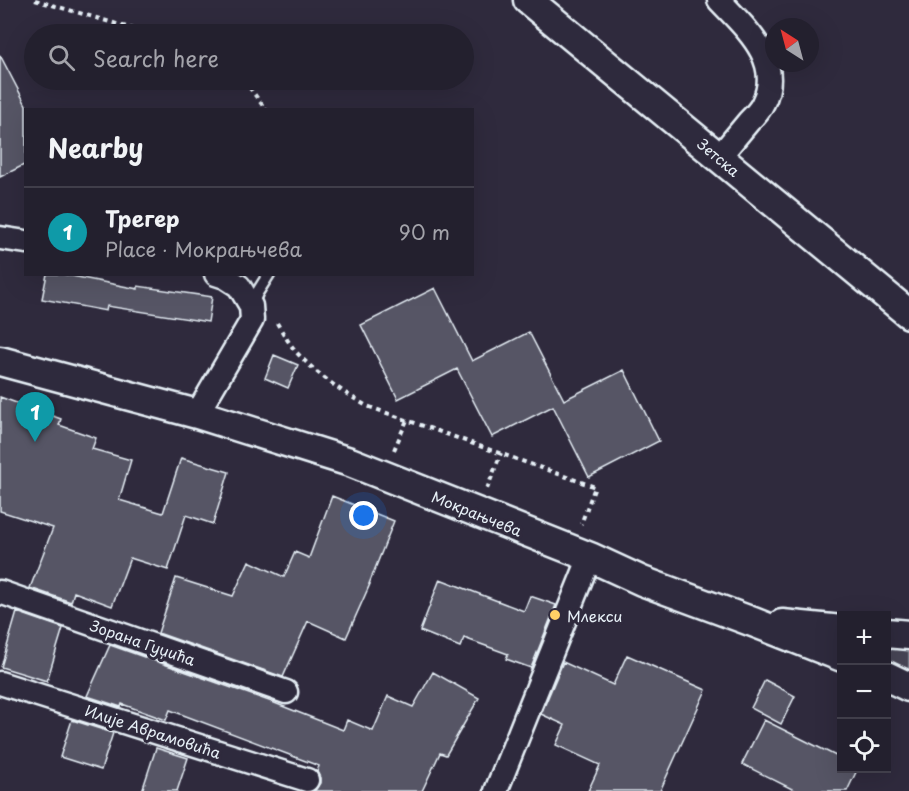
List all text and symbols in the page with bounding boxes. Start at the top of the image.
north arrow [765,18,819,72]
search box [24,24,474,90]
icon: search [45,41,78,74]
text: Search here [93,41,219,74]
text: Nearby [48,128,143,167]
street label: Зетска [693,132,746,182]
text: Трегер [105,201,180,234]
text: 1 [63,217,72,247]
text: 90 m [399,217,450,247]
text: Place · Мокрањчева [105,234,302,264]
pin: 1 [15,392,54,442]
street label: Мокрањчева [428,484,526,542]
your location [349,501,378,530]
place label: Млекси [567,604,622,627]
marker: Млекси [548,608,562,622]
map controls [837,611,891,773]
button: + [837,611,891,665]
street label: Зорана Гуџића [86,613,199,671]
button: − [837,665,891,719]
street label: Илије Аврамовића [82,698,224,764]
button: locate [837,719,891,773]

